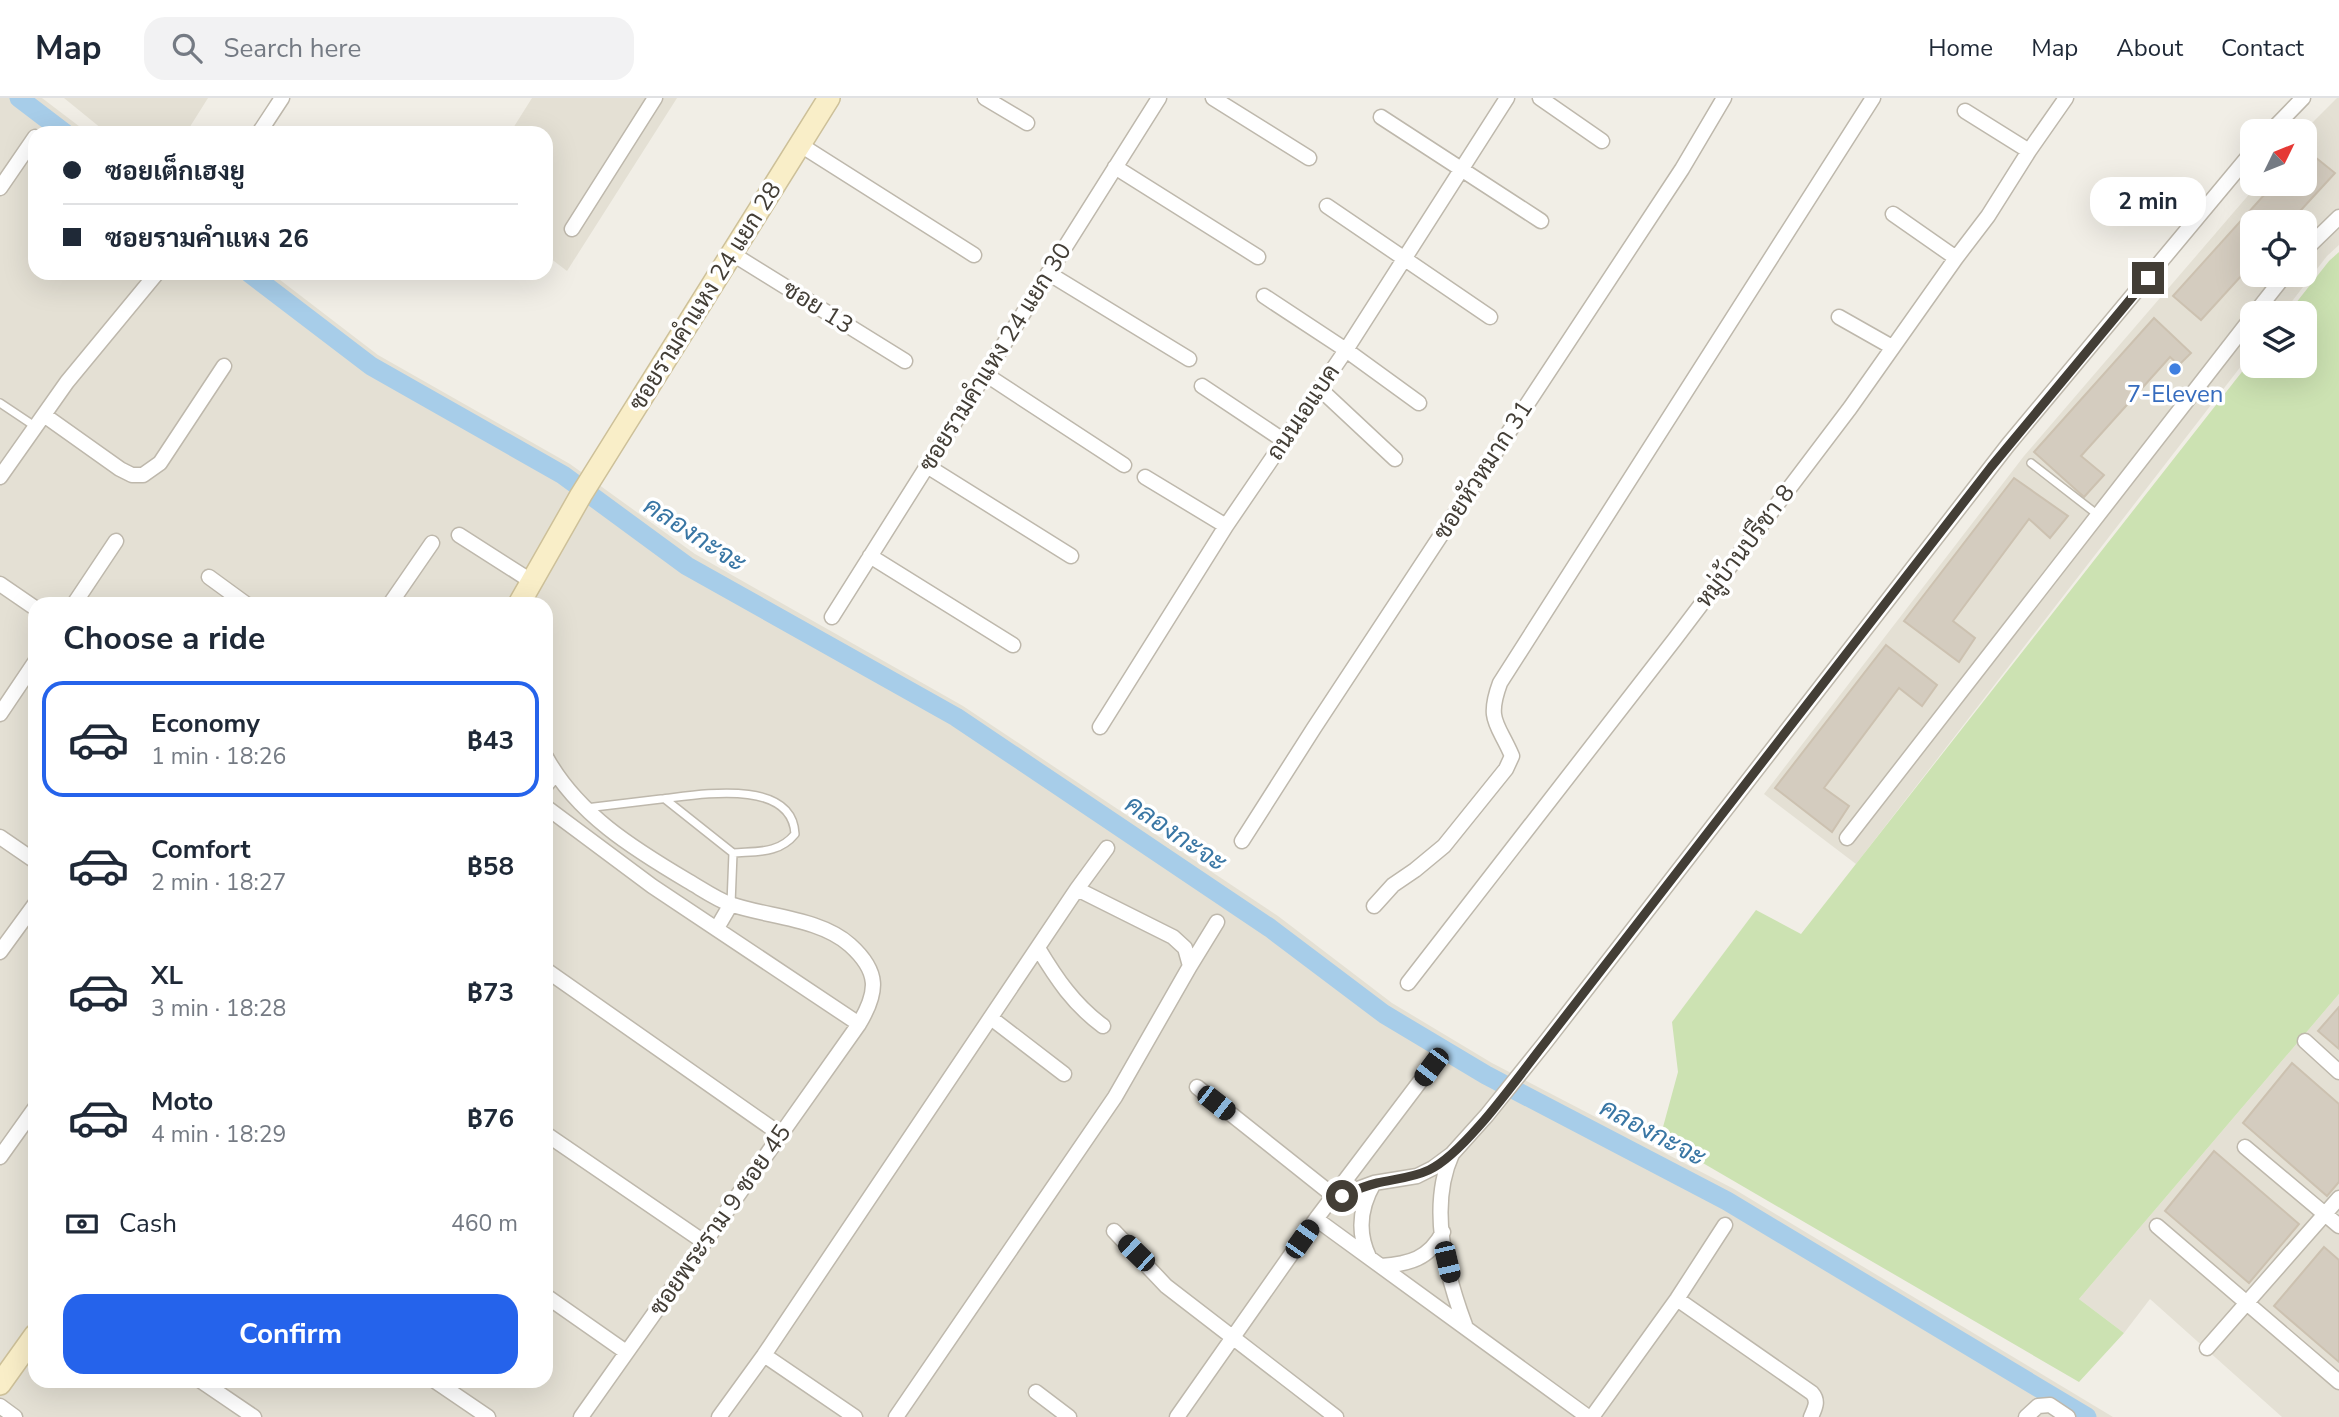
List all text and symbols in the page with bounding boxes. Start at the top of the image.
search box [144,17,634,80]
text: Map [35,26,102,71]
icon: search [168,29,206,67]
text: Search here [224,31,361,66]
text: Home [1928,32,1993,64]
text: Map [2031,32,2078,64]
text: About [2116,32,2183,64]
text: Contact [2221,32,2304,64]
north arrow [2240,119,2317,196]
map controls [2240,119,2317,378]
text: ซอยเต็กเฮงยู [105,154,245,189]
street label: ซอยรามคำแหง 24 แยก 28 [621,175,789,417]
callout: 2 min [2090,176,2206,226]
text: 2 min [2118,186,2178,217]
button: locate [2240,210,2317,287]
text: ซอยรามคำแหง 26 [105,221,309,256]
street label: ซอยรามคำแหง 24 แยก 30 [911,236,1079,478]
route end [2132,262,2164,294]
street label: ซอย 13 [777,273,859,341]
button: layers [2240,301,2317,378]
street label: ถนนเอแบค [1259,357,1347,467]
marker: 7-Eleven [2167,361,2183,377]
place label: 7-Eleven [2127,378,2223,410]
street label: ซอยหัวหมาก 31 [1426,394,1540,546]
street label: หมู่บ้านปรีชา 8 [1688,478,1803,615]
water label: คลองกะจะ [637,488,753,580]
text: Choose a ride [63,617,265,660]
text: Economy [151,706,260,741]
icon: car [67,708,130,771]
text: ฿43 [467,723,514,758]
text: 1 min · 18:26 [151,741,286,772]
water label: คลองกะจะ [1118,787,1233,880]
text: Comfort [151,832,251,867]
icon: car [67,834,130,897]
text: ฿58 [467,849,514,884]
text: 2 min · 18:27 [151,867,286,898]
text: XL [151,958,183,993]
icon: car [67,960,130,1023]
text: ฿73 [467,975,514,1010]
text: 3 min · 18:28 [151,993,286,1024]
car [1410,1044,1453,1090]
car [1193,1082,1240,1124]
text: Moto [151,1084,213,1119]
icon: car [67,1086,130,1149]
water label: คลองกะจะ [1594,1090,1712,1175]
text: ฿76 [467,1101,514,1136]
street label: ซอยพระราม 9 ซอย 45 [642,1118,798,1322]
text: 4 min · 18:29 [151,1119,286,1150]
route start [1326,1180,1358,1212]
icon: cash [63,1205,101,1243]
text: Cash [119,1206,177,1241]
text: 460 m [451,1208,518,1239]
car [1282,1216,1323,1262]
car [1114,1231,1159,1275]
car [1433,1239,1462,1285]
button: Confirm [63,1294,518,1374]

